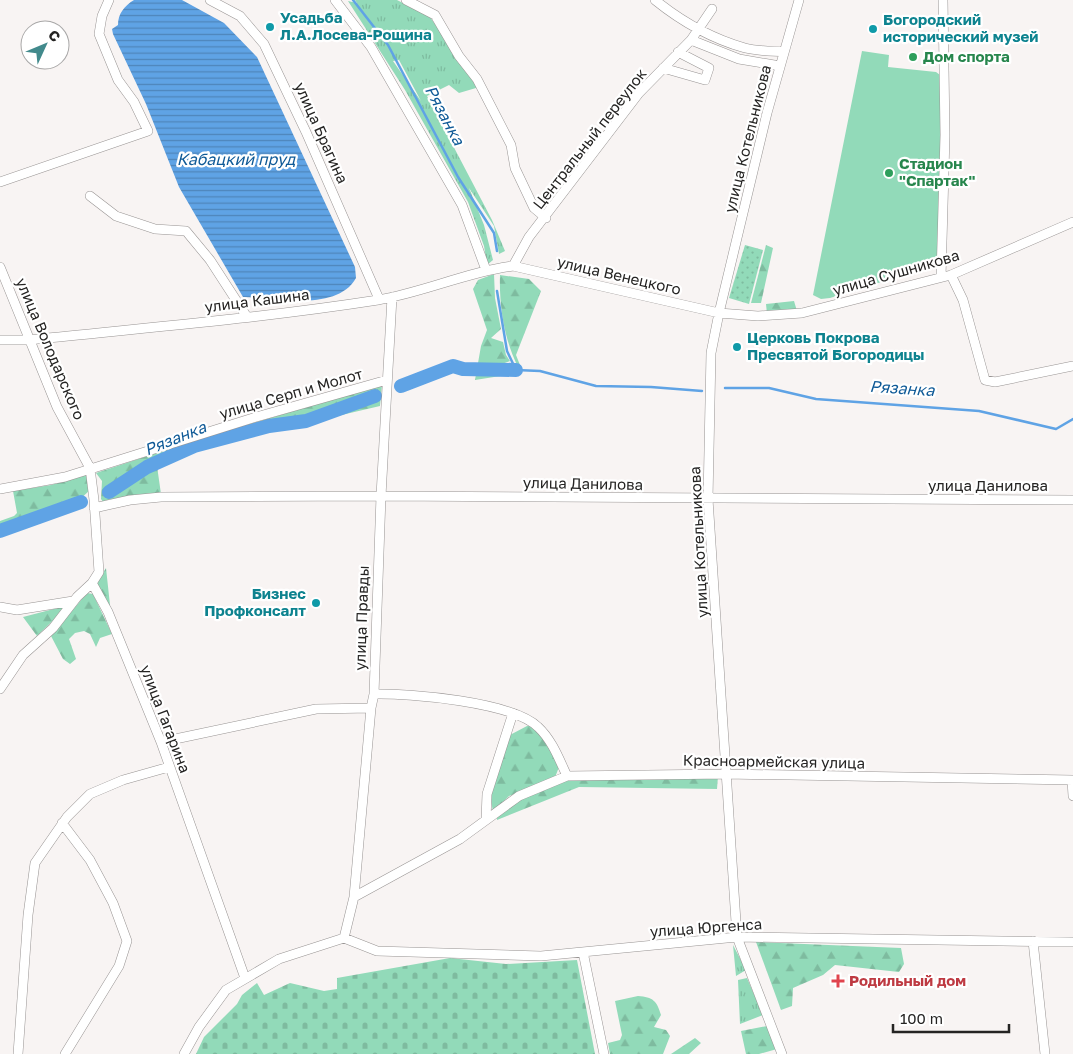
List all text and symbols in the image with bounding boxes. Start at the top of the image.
place label: Усадьба Л.А.Лосева-Рощина [280,8,432,43]
place label: Богородский исторический музей [883,10,1039,45]
north arrow [20,20,70,70]
marker: Усадьба Л.А.Лосева-Рощина [264,21,276,33]
marker: Богородский исторический музей [867,23,879,35]
text: С [45,26,64,45]
place label: Дом спорта [923,47,1010,65]
marker: Дом спорта [907,51,919,63]
street label: улица Котельникова [720,63,774,215]
street label: Центральный переулок [529,64,650,212]
street label: улица Брагина [292,79,352,186]
water label: Рязанка [421,82,470,149]
water label: Кабацкий пруд [177,149,297,169]
place label: Стадион "Спартак" [899,154,975,189]
marker: Стадион "Спартак" [883,167,895,179]
street label: улица Сушникова [830,245,961,299]
street label: улица Венецкого [555,252,683,298]
street label: улица Володарского [13,275,89,422]
street label: улица Кашина [203,285,310,315]
place label: Церковь Покрова Пресвятой Богородицы [747,328,924,363]
marker: Церковь Покрова Пресвятой Богородицы [731,341,743,353]
street label: улица Серп и Молот [217,364,365,422]
water label: Рязанка [869,376,936,400]
water label: Рязанка [141,416,210,459]
street label: улица Котельникова [685,466,711,618]
street label: улица Данилова [523,473,643,493]
street label: улица Данилова [928,476,1048,494]
street label: улица Правды [350,565,372,671]
place label: Бизнес Профконсалт [204,584,306,619]
marker: Бизнес Профконсалт [310,597,322,609]
street label: улица Гагарина [137,662,195,775]
street label: Красноармейская улица [683,750,865,772]
street label: улица Юргенса [649,914,763,940]
place label: Родильный дом [849,971,966,989]
marker: Родильный дом [831,974,845,988]
scale bar [893,1002,1009,1034]
text: 100 m [900,1009,943,1027]

